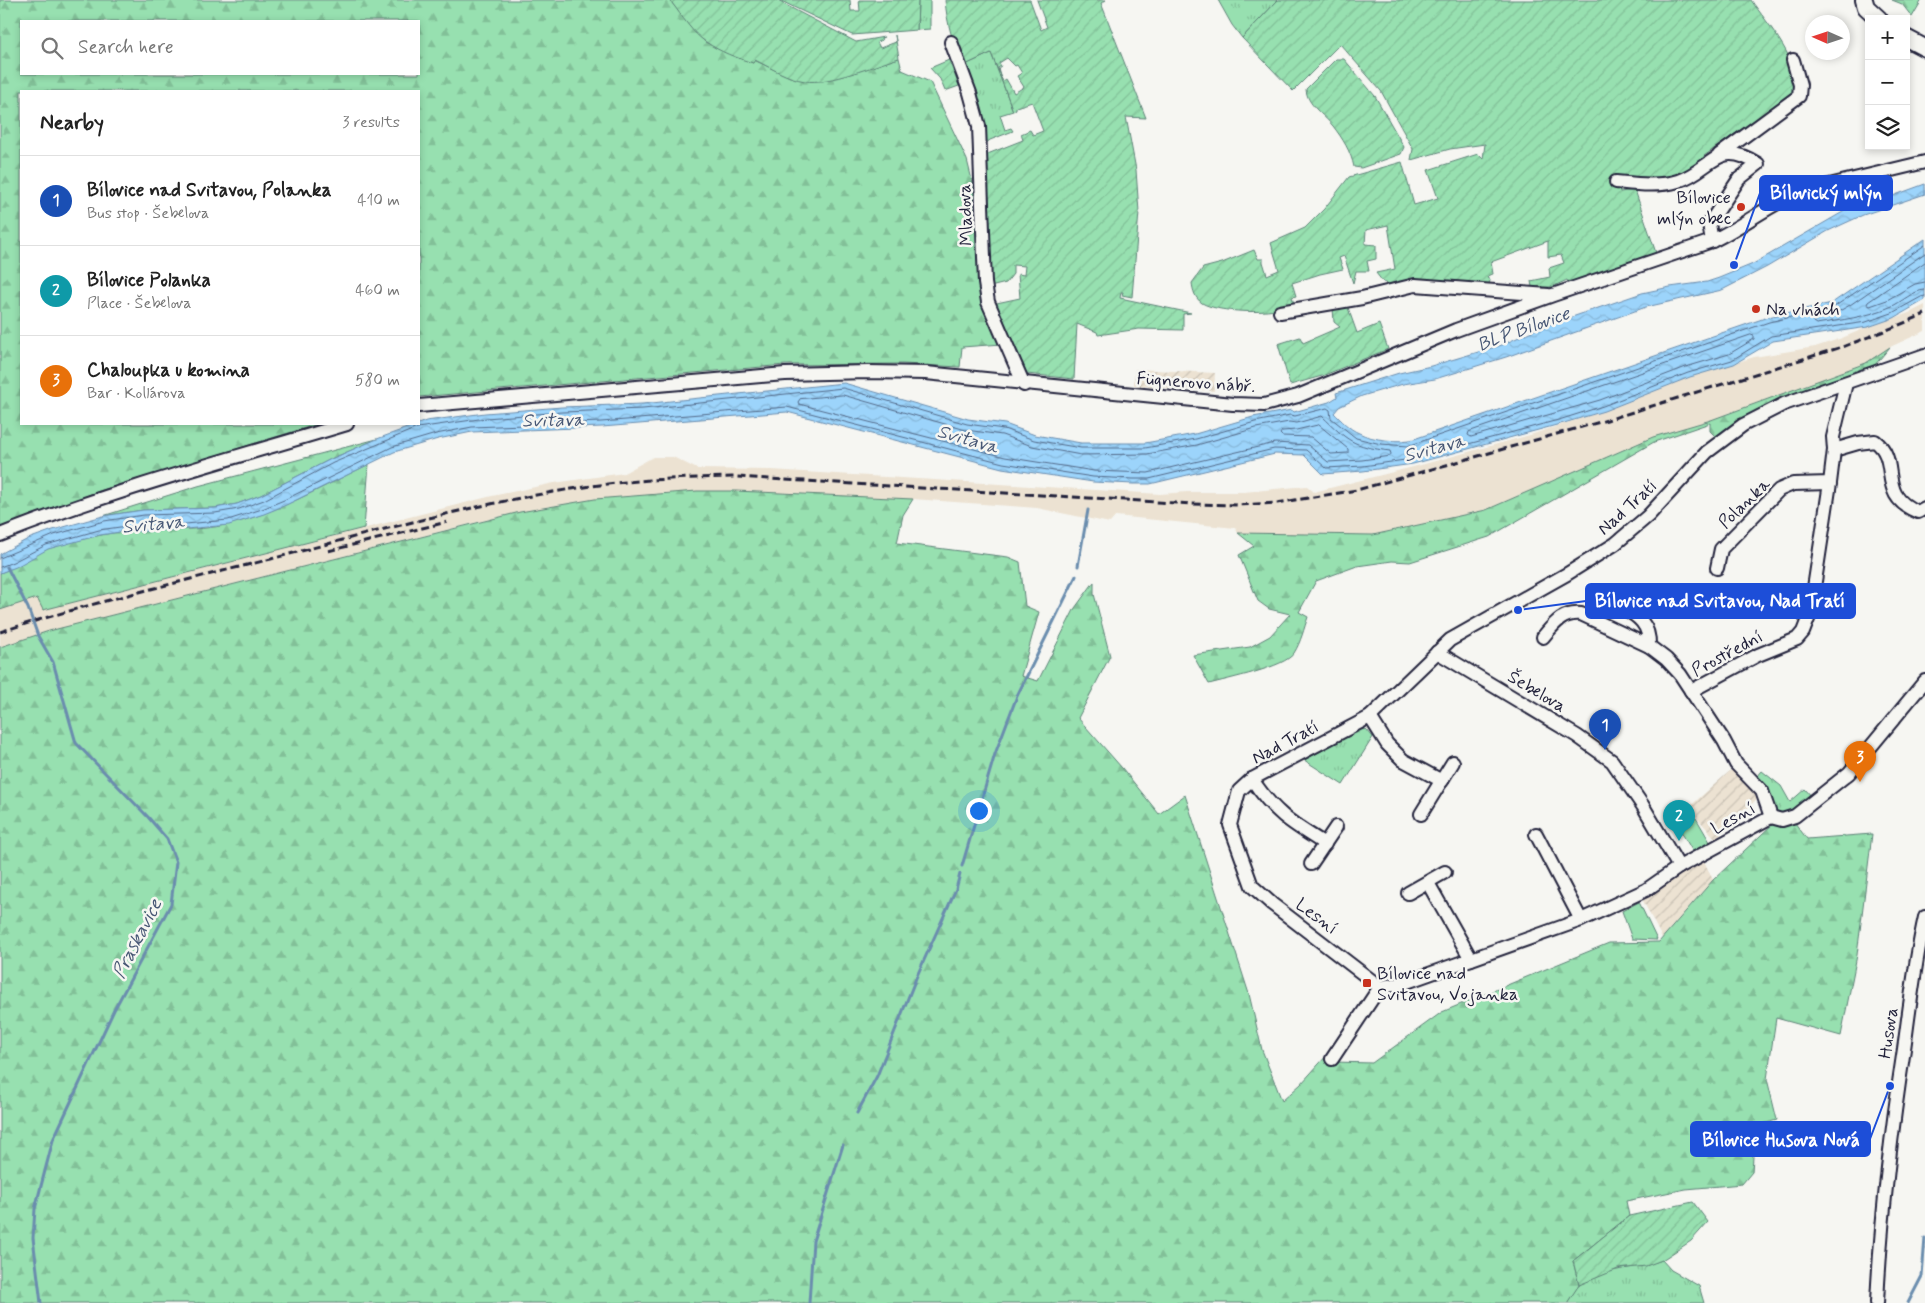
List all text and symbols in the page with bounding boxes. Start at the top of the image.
north arrow [1805,15,1850,60]
map controls [1865,15,1910,150]
button: + [1865,15,1910,60]
search box [20,20,420,75]
icon: search [38,34,66,62]
text: Search here [78,35,174,60]
button: − [1865,60,1910,105]
button: layers [1865,105,1910,150]
text: Nearby [40,109,104,137]
text: 3 results [342,112,400,133]
callout: Bílovický mlýn [1760,176,1892,210]
text: Bílovice nad Svitavou, Polanka [87,178,331,203]
text: Bílovický mlýn [1770,181,1882,207]
street label: Mladova [953,184,979,246]
place label: Bílovice mlýn obec [1657,186,1731,231]
text: 1 [52,190,60,211]
text: 410 m [357,190,400,211]
marker: Bílovice mlýn obec [1735,201,1747,213]
text: Bus stop · Šebelova [87,203,209,224]
text: Bílovice Polanka [87,268,211,293]
text: 2 [52,280,60,301]
text: 460 m [355,280,400,301]
text: Place · Šebelova [87,293,191,314]
place label: Na vlnách [1766,298,1840,322]
water label: BLP Bílovice [1474,301,1575,358]
marker: Na vlnách [1750,303,1762,315]
text: Chaloupka u komina [87,358,250,383]
street label: Fügnerovo nábř. [1136,367,1256,399]
text: 3 [52,370,60,391]
text: 580 m [355,370,400,391]
text: Bar · Kollárova [87,383,186,404]
water label: Svitava [522,407,585,434]
water label: Svitava [934,419,1001,460]
water label: Svitava [1401,428,1468,469]
street label: Polanka [1714,473,1776,534]
street label: Nad Tratí [1593,475,1663,541]
water label: Svitava [121,509,186,540]
callout: Bílovice nad Svitavou, Nad Tratí [1586,584,1855,618]
text: Bílovice nad Svitavou, Nad Tratí [1595,589,1845,614]
street label: Prostřední [1688,625,1767,683]
street label: Šebelova [1503,665,1570,719]
pin: 1 [1589,709,1621,750]
street label: Nad Tratí [1248,715,1323,770]
pin: 3 [1844,741,1876,782]
street label: Lesní [1707,797,1760,841]
your location [966,798,992,824]
pin: 2 [1663,800,1695,841]
street label: Lesní [1290,893,1343,941]
water label: Praskavice [107,894,168,983]
place label: Bílovice nad Svitavou, Vojanka [1377,962,1518,1007]
marker: Bílovice nad Svitavou, Vojanka [1361,977,1373,989]
street label: Husova [1874,1006,1904,1060]
callout: Bílovice Husova Nová [1691,1122,1870,1156]
text: Bílovice Husova Nová [1702,1128,1860,1153]

